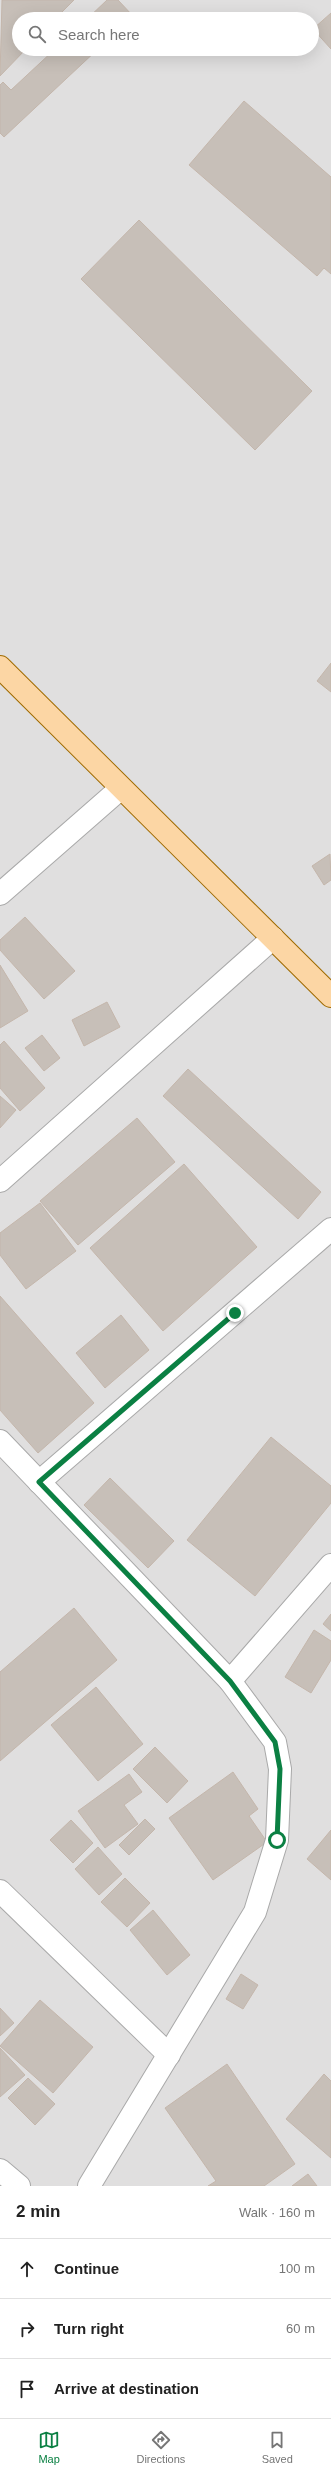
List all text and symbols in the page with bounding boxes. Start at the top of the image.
search box [12,12,319,56]
icon: search [26,23,48,45]
text: Search here [58,26,140,43]
route end [226,1304,244,1322]
route start [268,1831,286,1849]
text: 2 min [16,2202,60,2221]
text: Walk · 160 m [239,2205,315,2220]
icon: ahead [16,2258,38,2280]
text: Continue [54,2260,119,2277]
text: 100 m [279,2261,315,2276]
icon: right [16,2318,38,2340]
text: Turn right [54,2320,124,2337]
text: 60 m [286,2321,315,2336]
icon: arrive [16,2378,38,2400]
text: Arrive at destination [54,2380,199,2397]
tab: Map [38,2429,60,2465]
tab: Directions [136,2429,185,2465]
tab: Saved [262,2429,293,2465]

